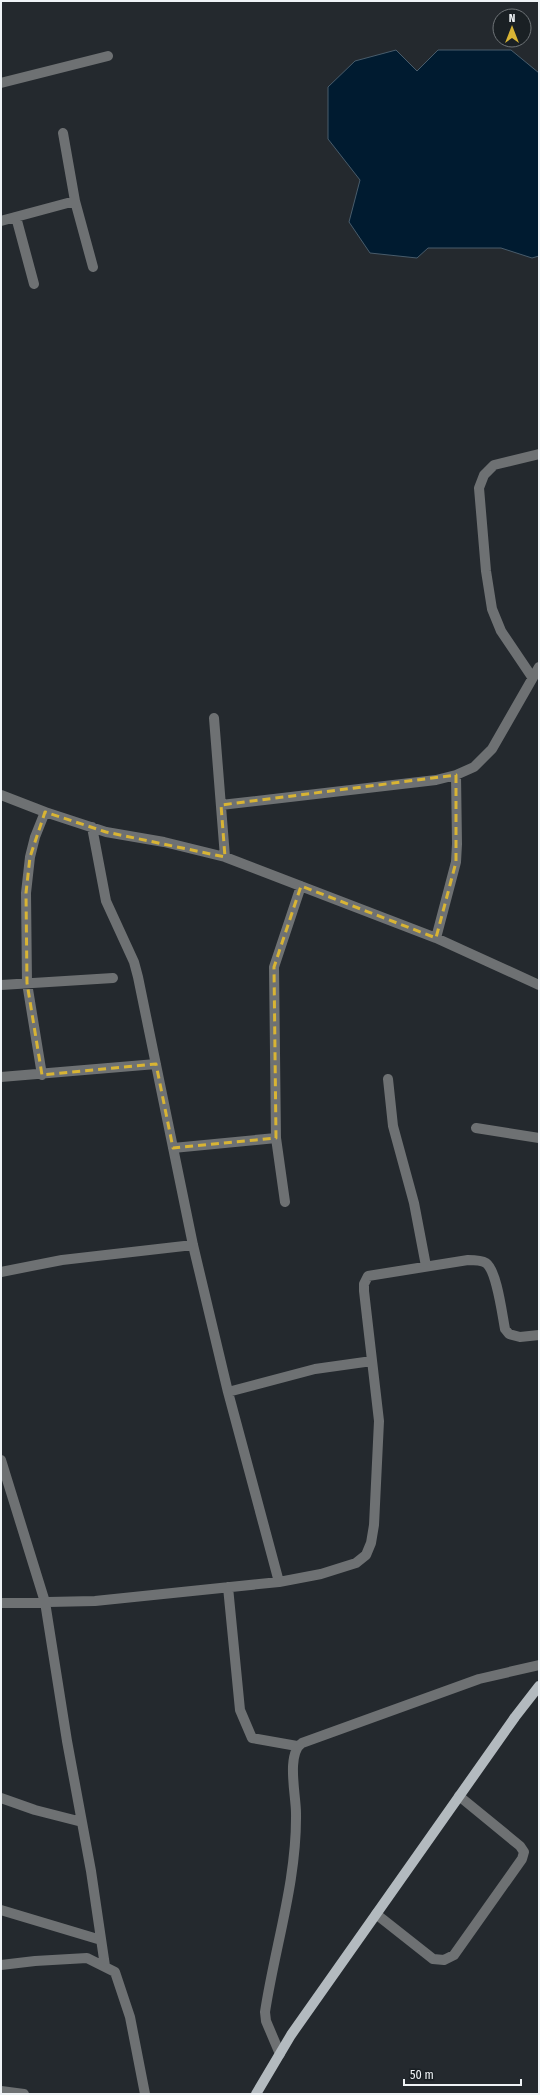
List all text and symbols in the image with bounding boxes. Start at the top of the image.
north arrow [492,8,532,48]
text: N [509,12,515,25]
scale bar [404,2061,521,2087]
text: 50 m [410,2068,434,2082]

